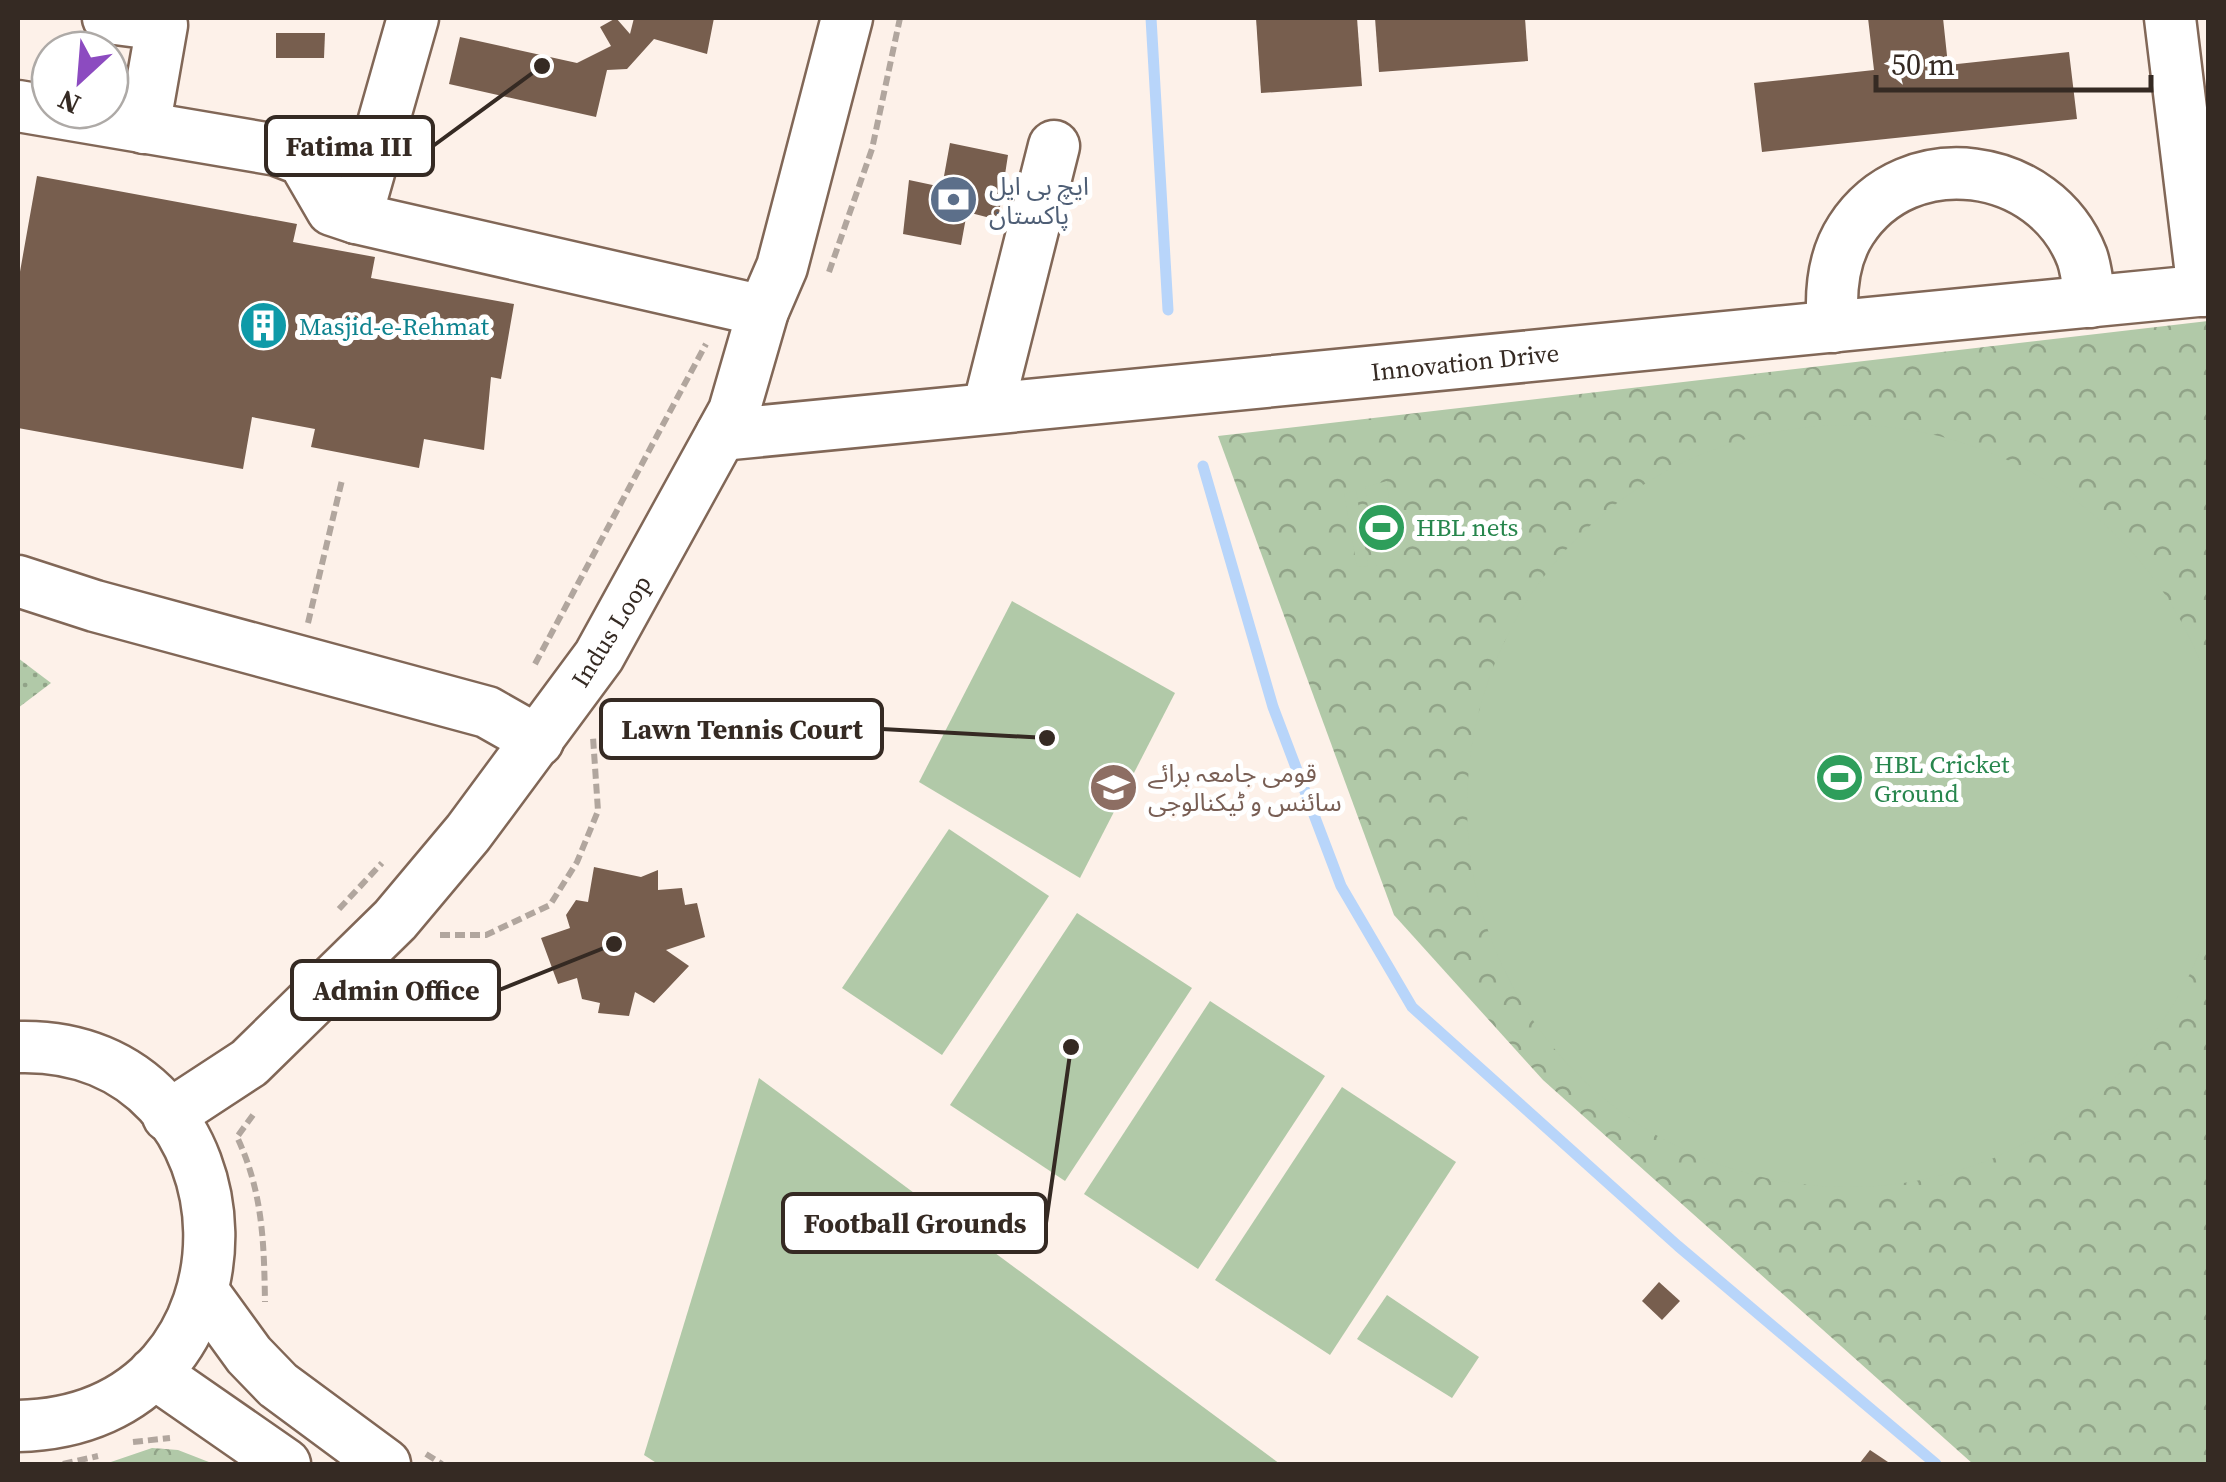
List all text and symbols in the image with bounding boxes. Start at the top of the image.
north arrow [30,30,130,130]
scale bar [1876,30,2151,92]
text: 50 m [1891,44,1955,85]
text: N [52,81,87,124]
callout: Fatima III [266,117,433,175]
text: Fatima III [285,127,413,165]
place label: ایچ بی ایل پاکستان [989,169,1089,232]
bank icon: ایچ بی ایل پاکستان [928,174,980,226]
building icon: Masjid-e-Rehmat [238,300,290,352]
place label: Masjid-e-Rehmat [299,309,490,343]
street label: Innovation Drive [1369,335,1561,389]
sports icon: HBL nets [1355,501,1407,553]
place label: HBL nets [1416,510,1518,544]
street label: Indus Loop [563,568,659,694]
callout: Lawn Tennis Court [601,700,882,758]
text: Lawn Tennis Court [621,710,864,748]
place label: HBL Cricket Ground [1874,747,2010,810]
sports icon: HBL Cricket Ground [1813,752,1865,804]
place label: قومی جامعہ برائے سائنس و ٹیکنالوجی [1148,756,1342,819]
school or university icon: قومی جامعہ برائے سائنس و ٹیکنالوجی [1087,761,1139,813]
callout: Admin Office [292,961,499,1019]
text: Admin Office [312,971,480,1009]
callout: Football Grounds [783,1194,1046,1252]
text: Football Grounds [803,1204,1027,1242]

